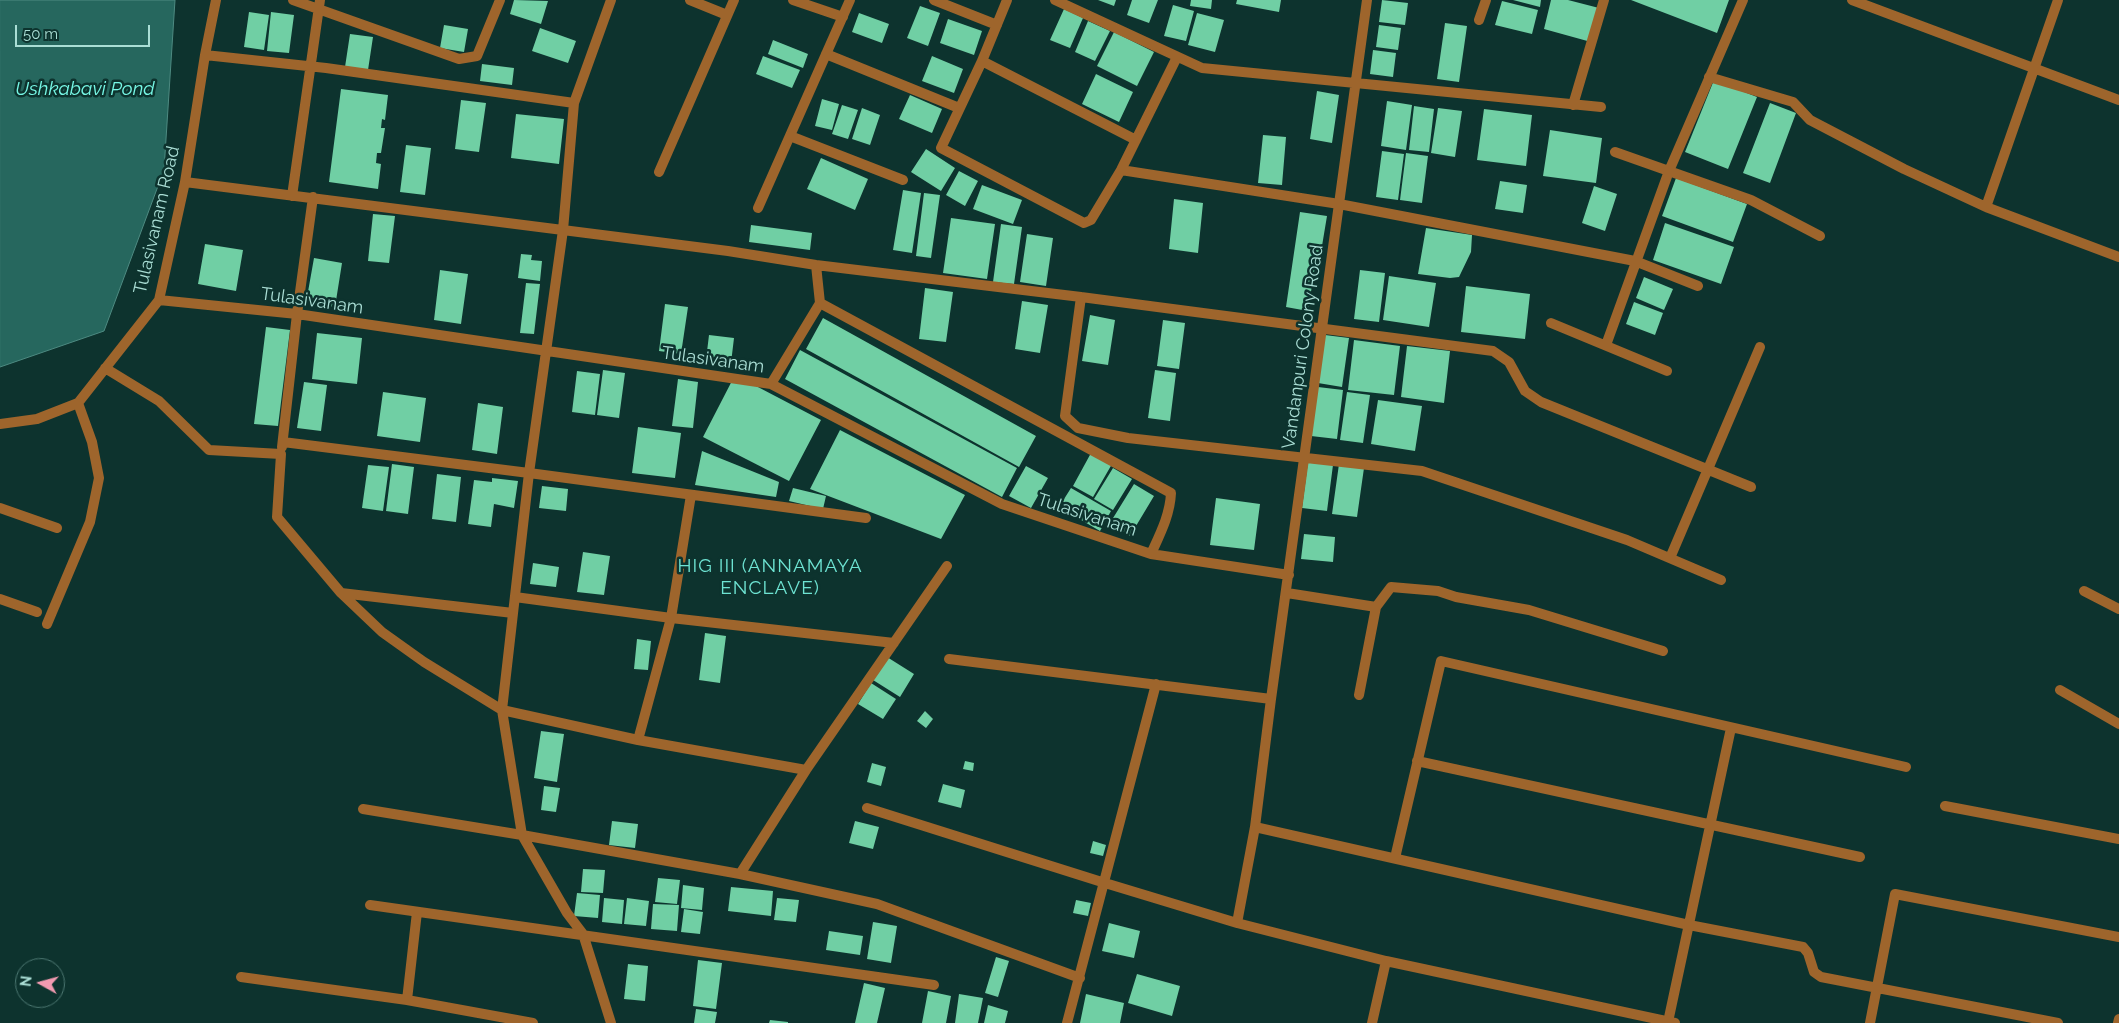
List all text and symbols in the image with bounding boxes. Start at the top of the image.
scale bar [18,15,152,47]
text: 50 m [23,25,58,43]
water label: Ushkabavi Pond [15,78,155,100]
street label: Tulasivanam Road [129,144,185,296]
street label: Vandanpuri Colony Road [1278,243,1328,451]
street label: Tulasivanam [259,283,365,319]
street label: Tulasivanam [660,342,766,378]
street label: Tulasivanam [1034,489,1140,541]
district label: HIG III (ANNAMAYA ENCLAVE) [675,555,865,599]
north arrow [15,958,65,1008]
text: N [18,975,35,988]

